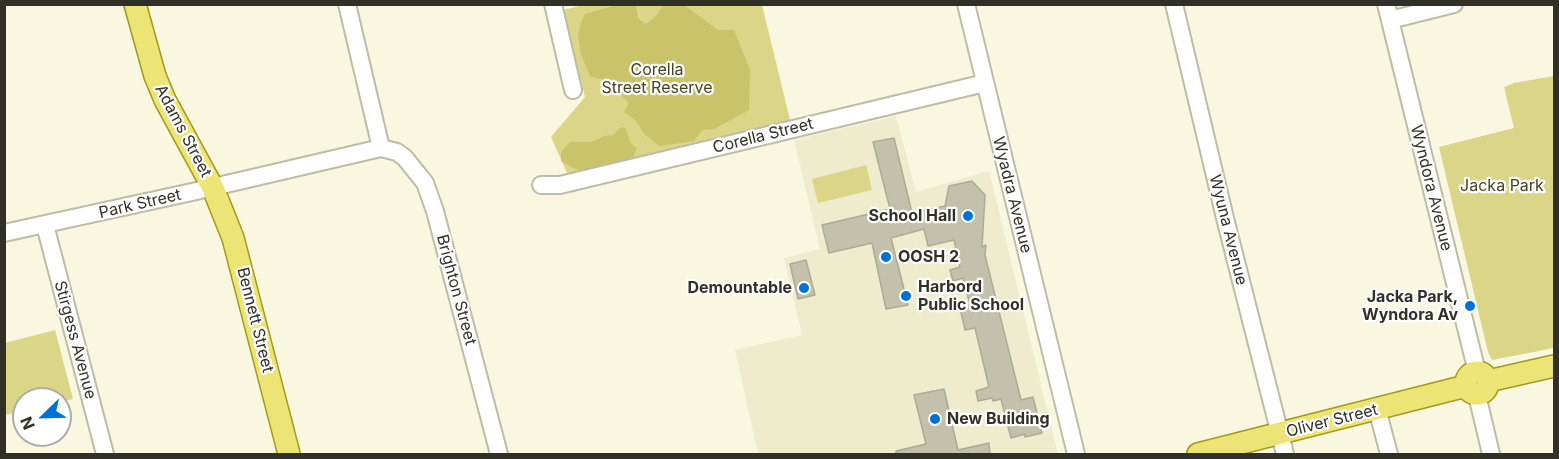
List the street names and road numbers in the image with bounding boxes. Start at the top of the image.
street label: Adams Street [151,81,215,181]
street label: Corella Street [711,114,815,158]
street label: Wyndora Avenue [1406,123,1456,253]
street label: Wyadra Avenue [988,135,1036,255]
street label: Wyuna Avenue [1205,173,1251,287]
street label: Park Street [97,185,183,223]
street label: Brighton Street [432,233,480,347]
street label: Bennett Street [233,265,277,375]
street label: Stirgess Avenue [50,279,100,401]
street label: Oliver Street [1284,400,1380,442]

